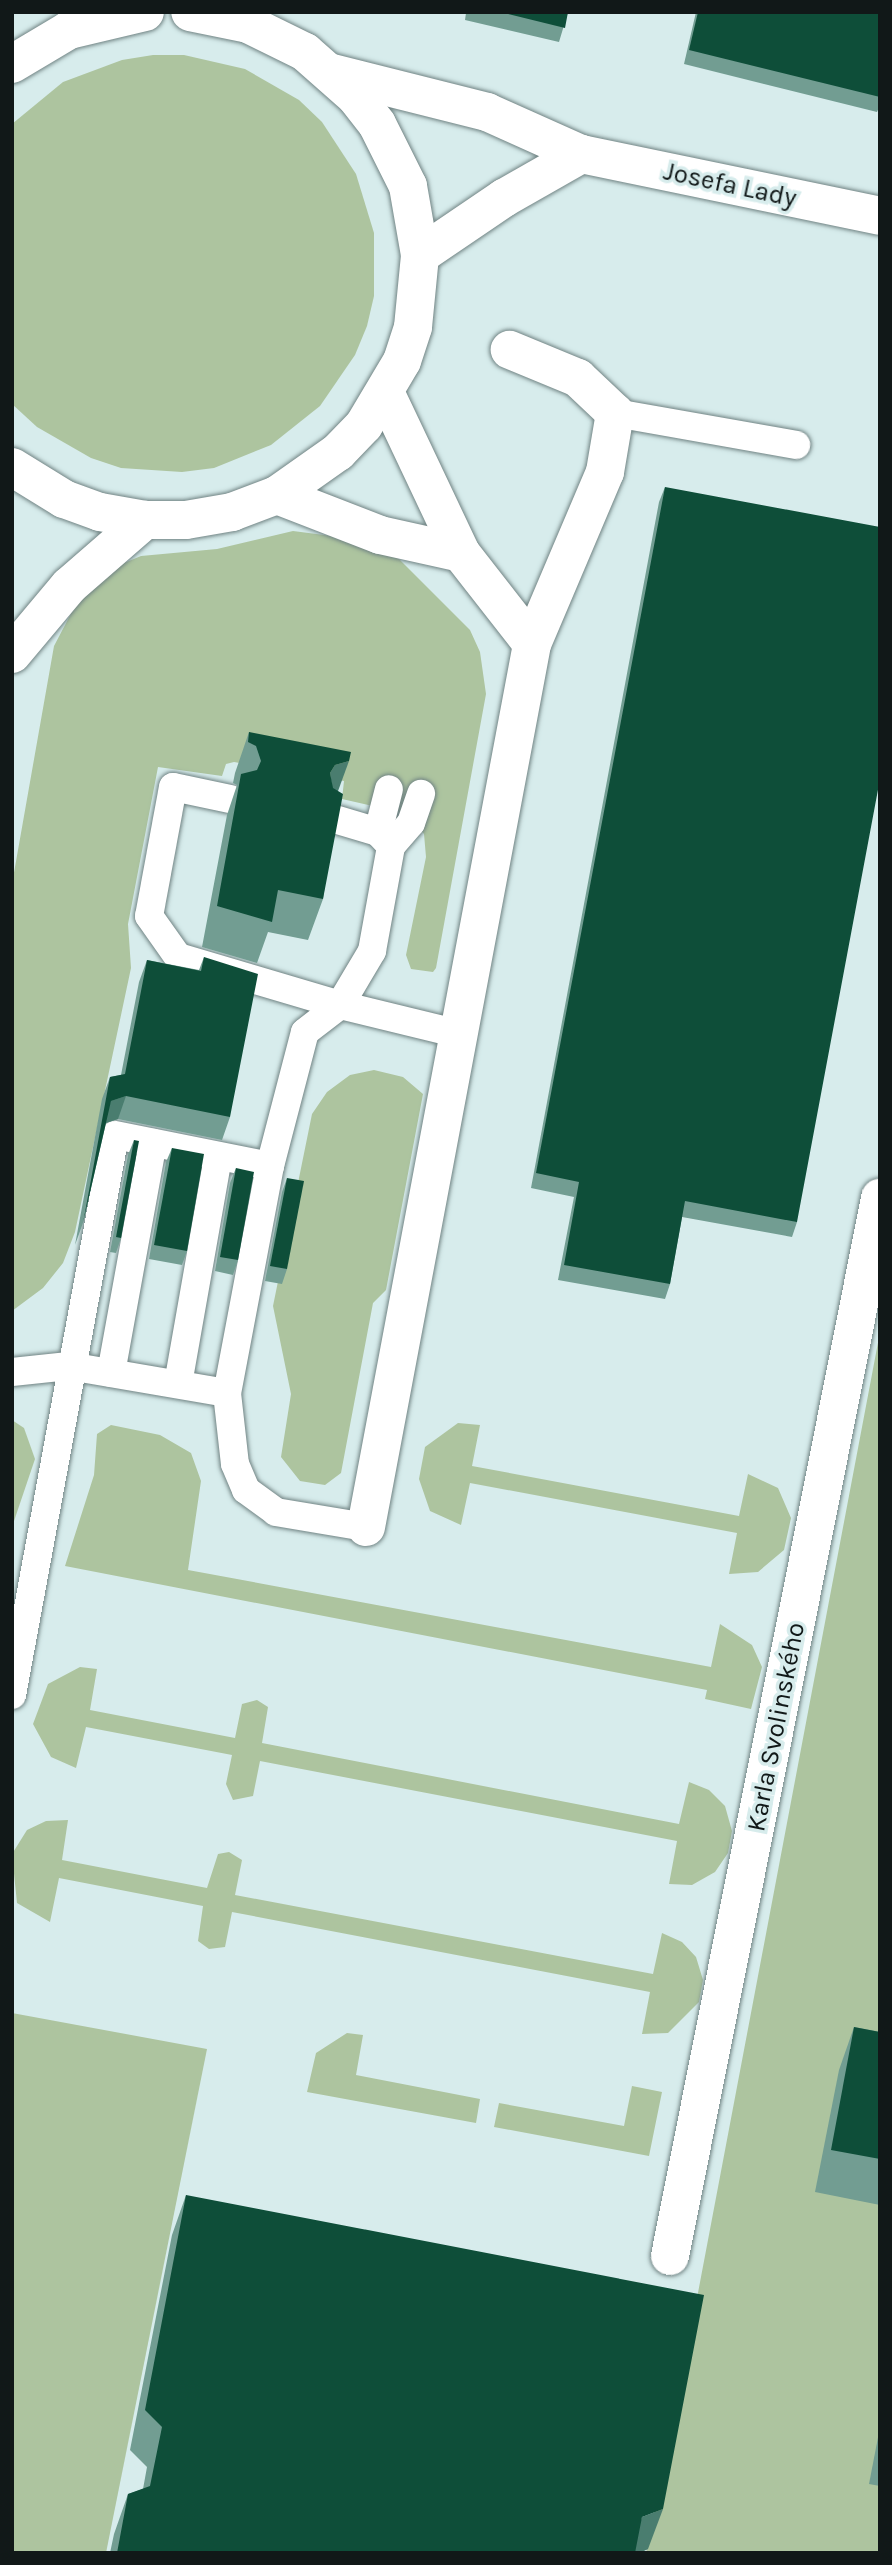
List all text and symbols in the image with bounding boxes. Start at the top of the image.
street label: Josefa Lady [661,156,799,214]
street label: Karla Svolinského [740,1620,812,1834]

